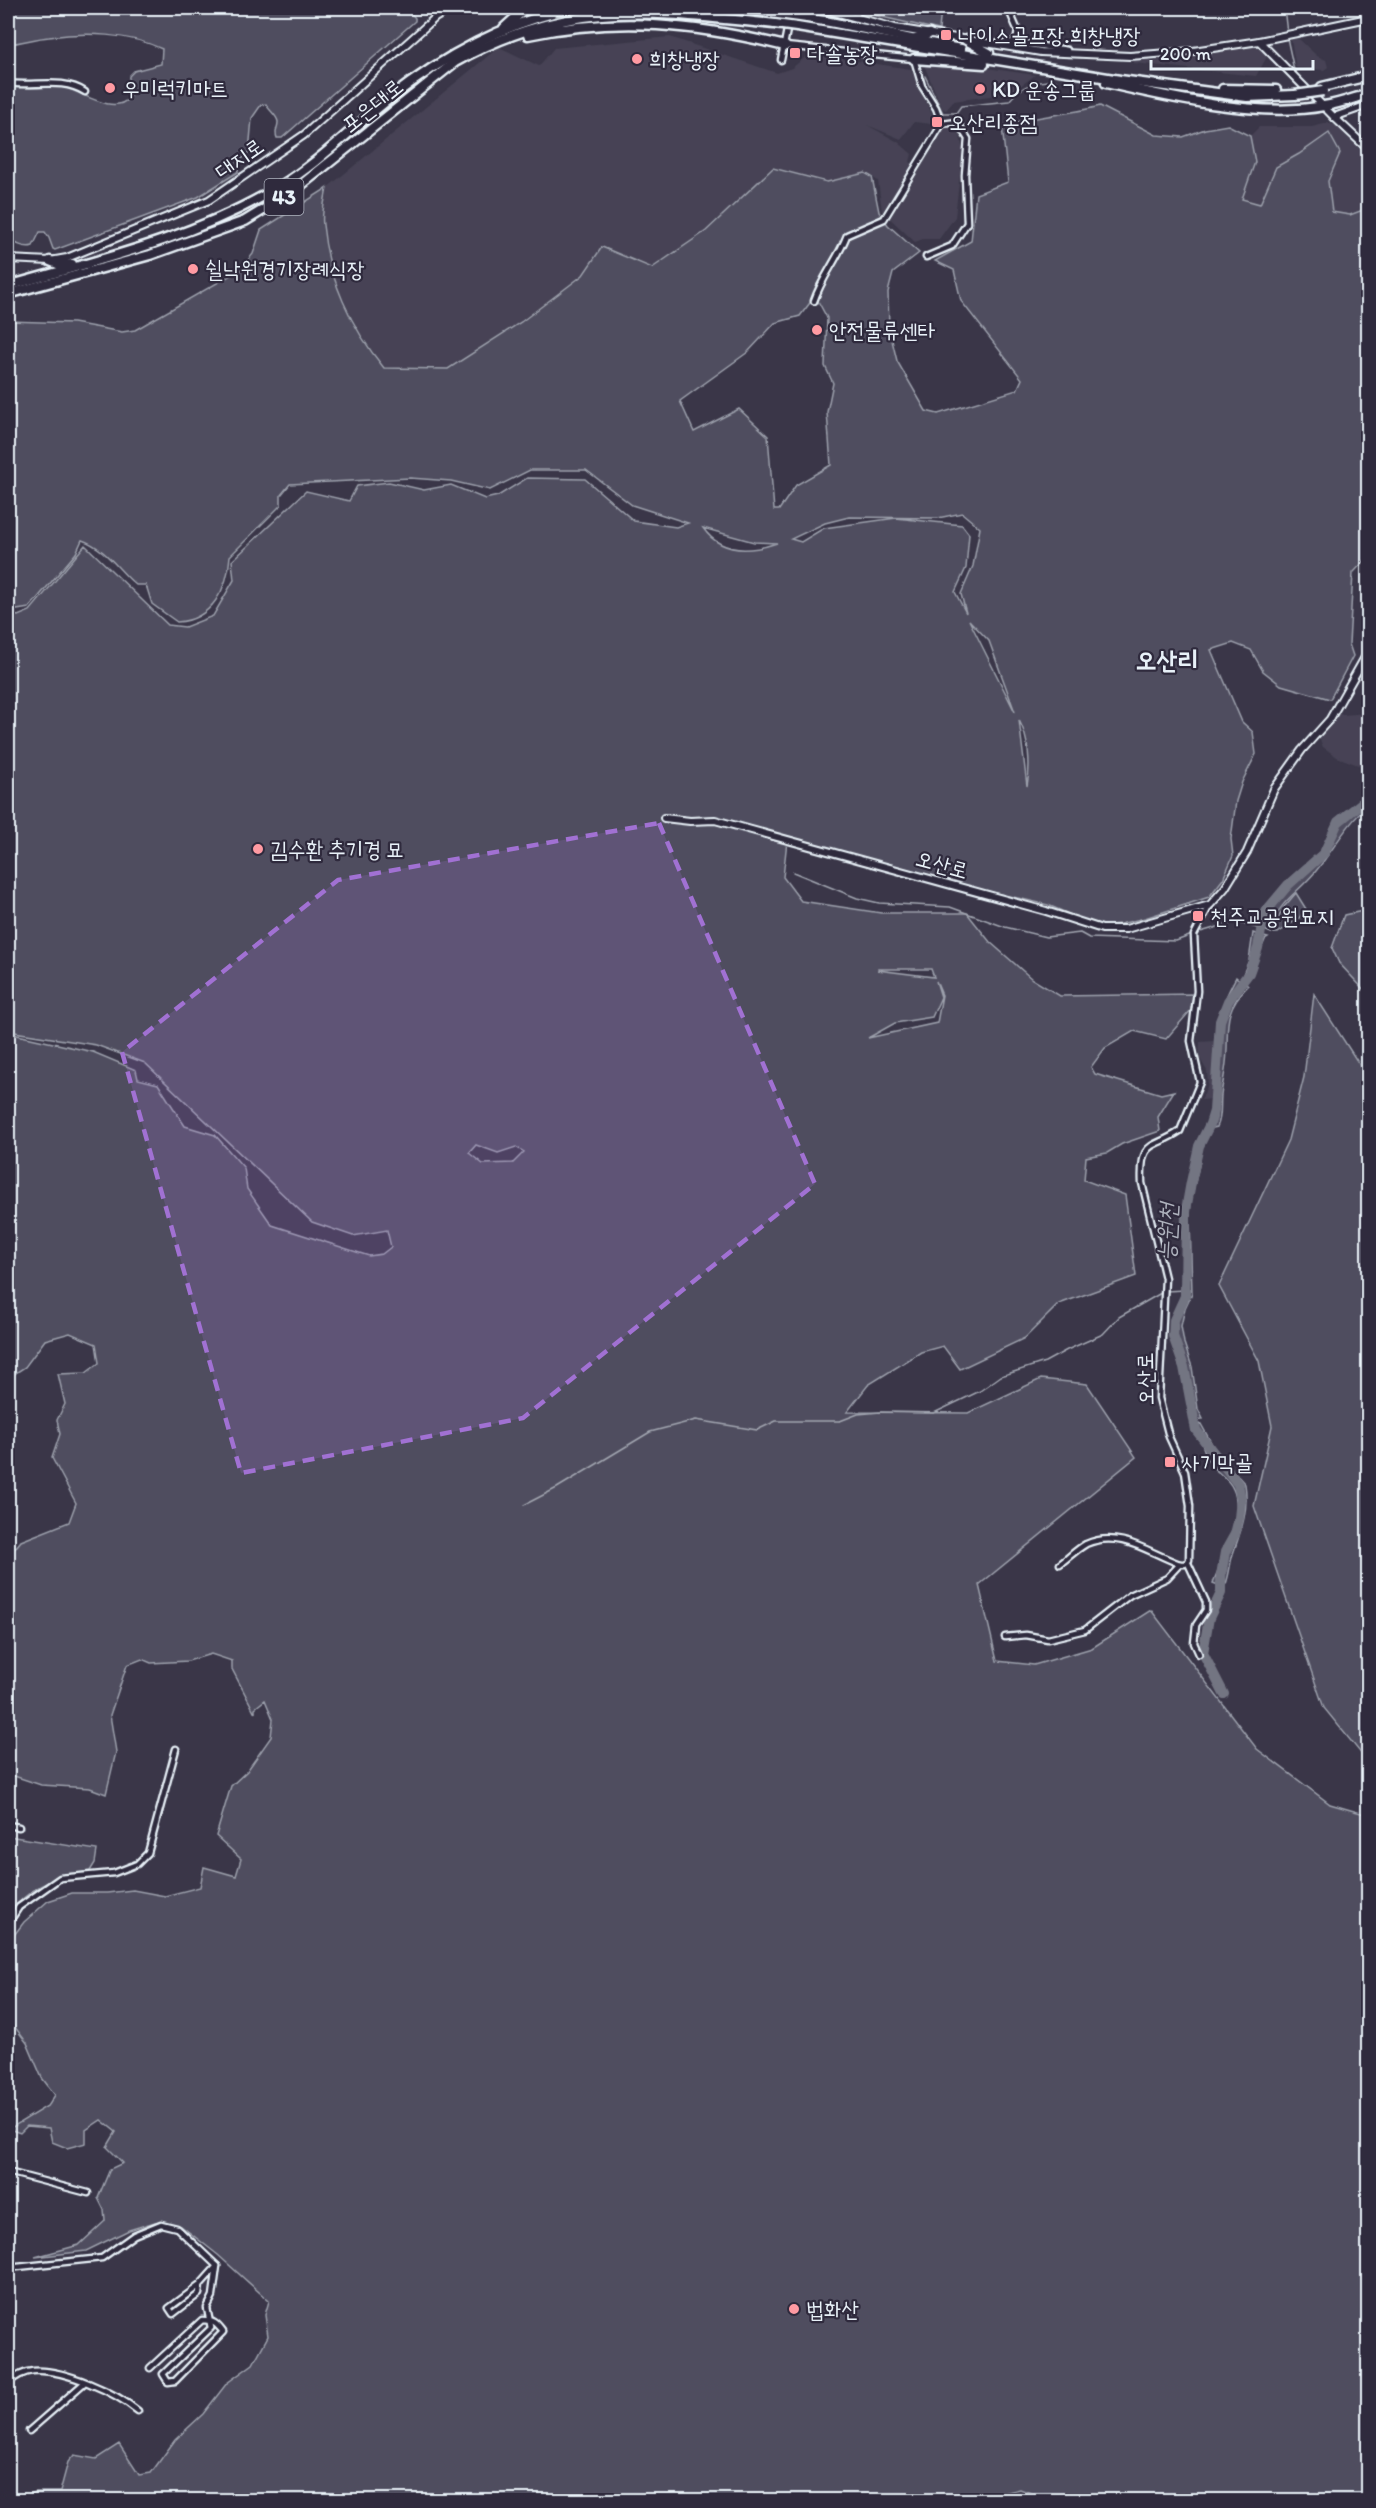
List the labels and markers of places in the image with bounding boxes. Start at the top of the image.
place label: 나이스골프장.희창냉장 [958,22,1141,49]
marker: 나이스골프장.희창냉장 [939,28,953,42]
place label: 다솔농장 [807,40,878,67]
place label: 희창냉장 [649,46,720,73]
marker: 다솔농장 [788,46,802,60]
marker: 희창냉장 [630,52,644,66]
place label: 우미럭키마트 [122,75,228,102]
place label: KD 운송그룹 [992,76,1096,103]
marker: 우미럭키마트 [103,81,117,95]
marker: KD 운송그룹 [973,82,987,96]
place label: 오산리종점 [949,109,1038,136]
marker: 오산리종점 [930,115,944,129]
place label: 쉴낙원경기장례식장 [205,256,365,283]
marker: 쉴낙원경기장례식장 [186,262,200,276]
place label: 안전물류센타 [829,317,936,344]
marker: 안전물류센타 [810,323,824,337]
place label: 김수환 추기경 묘 [270,836,404,863]
marker: 김수환 추기경 묘 [251,842,265,856]
place label: 천주교공원묘지 [1210,903,1334,930]
marker: 천주교공원묘지 [1191,909,1205,923]
place label: 사기막골 [1182,1449,1253,1476]
marker: 사기막골 [1163,1455,1177,1469]
place label: 법화산 [806,2296,859,2323]
marker: 법화산 [787,2302,801,2316]

